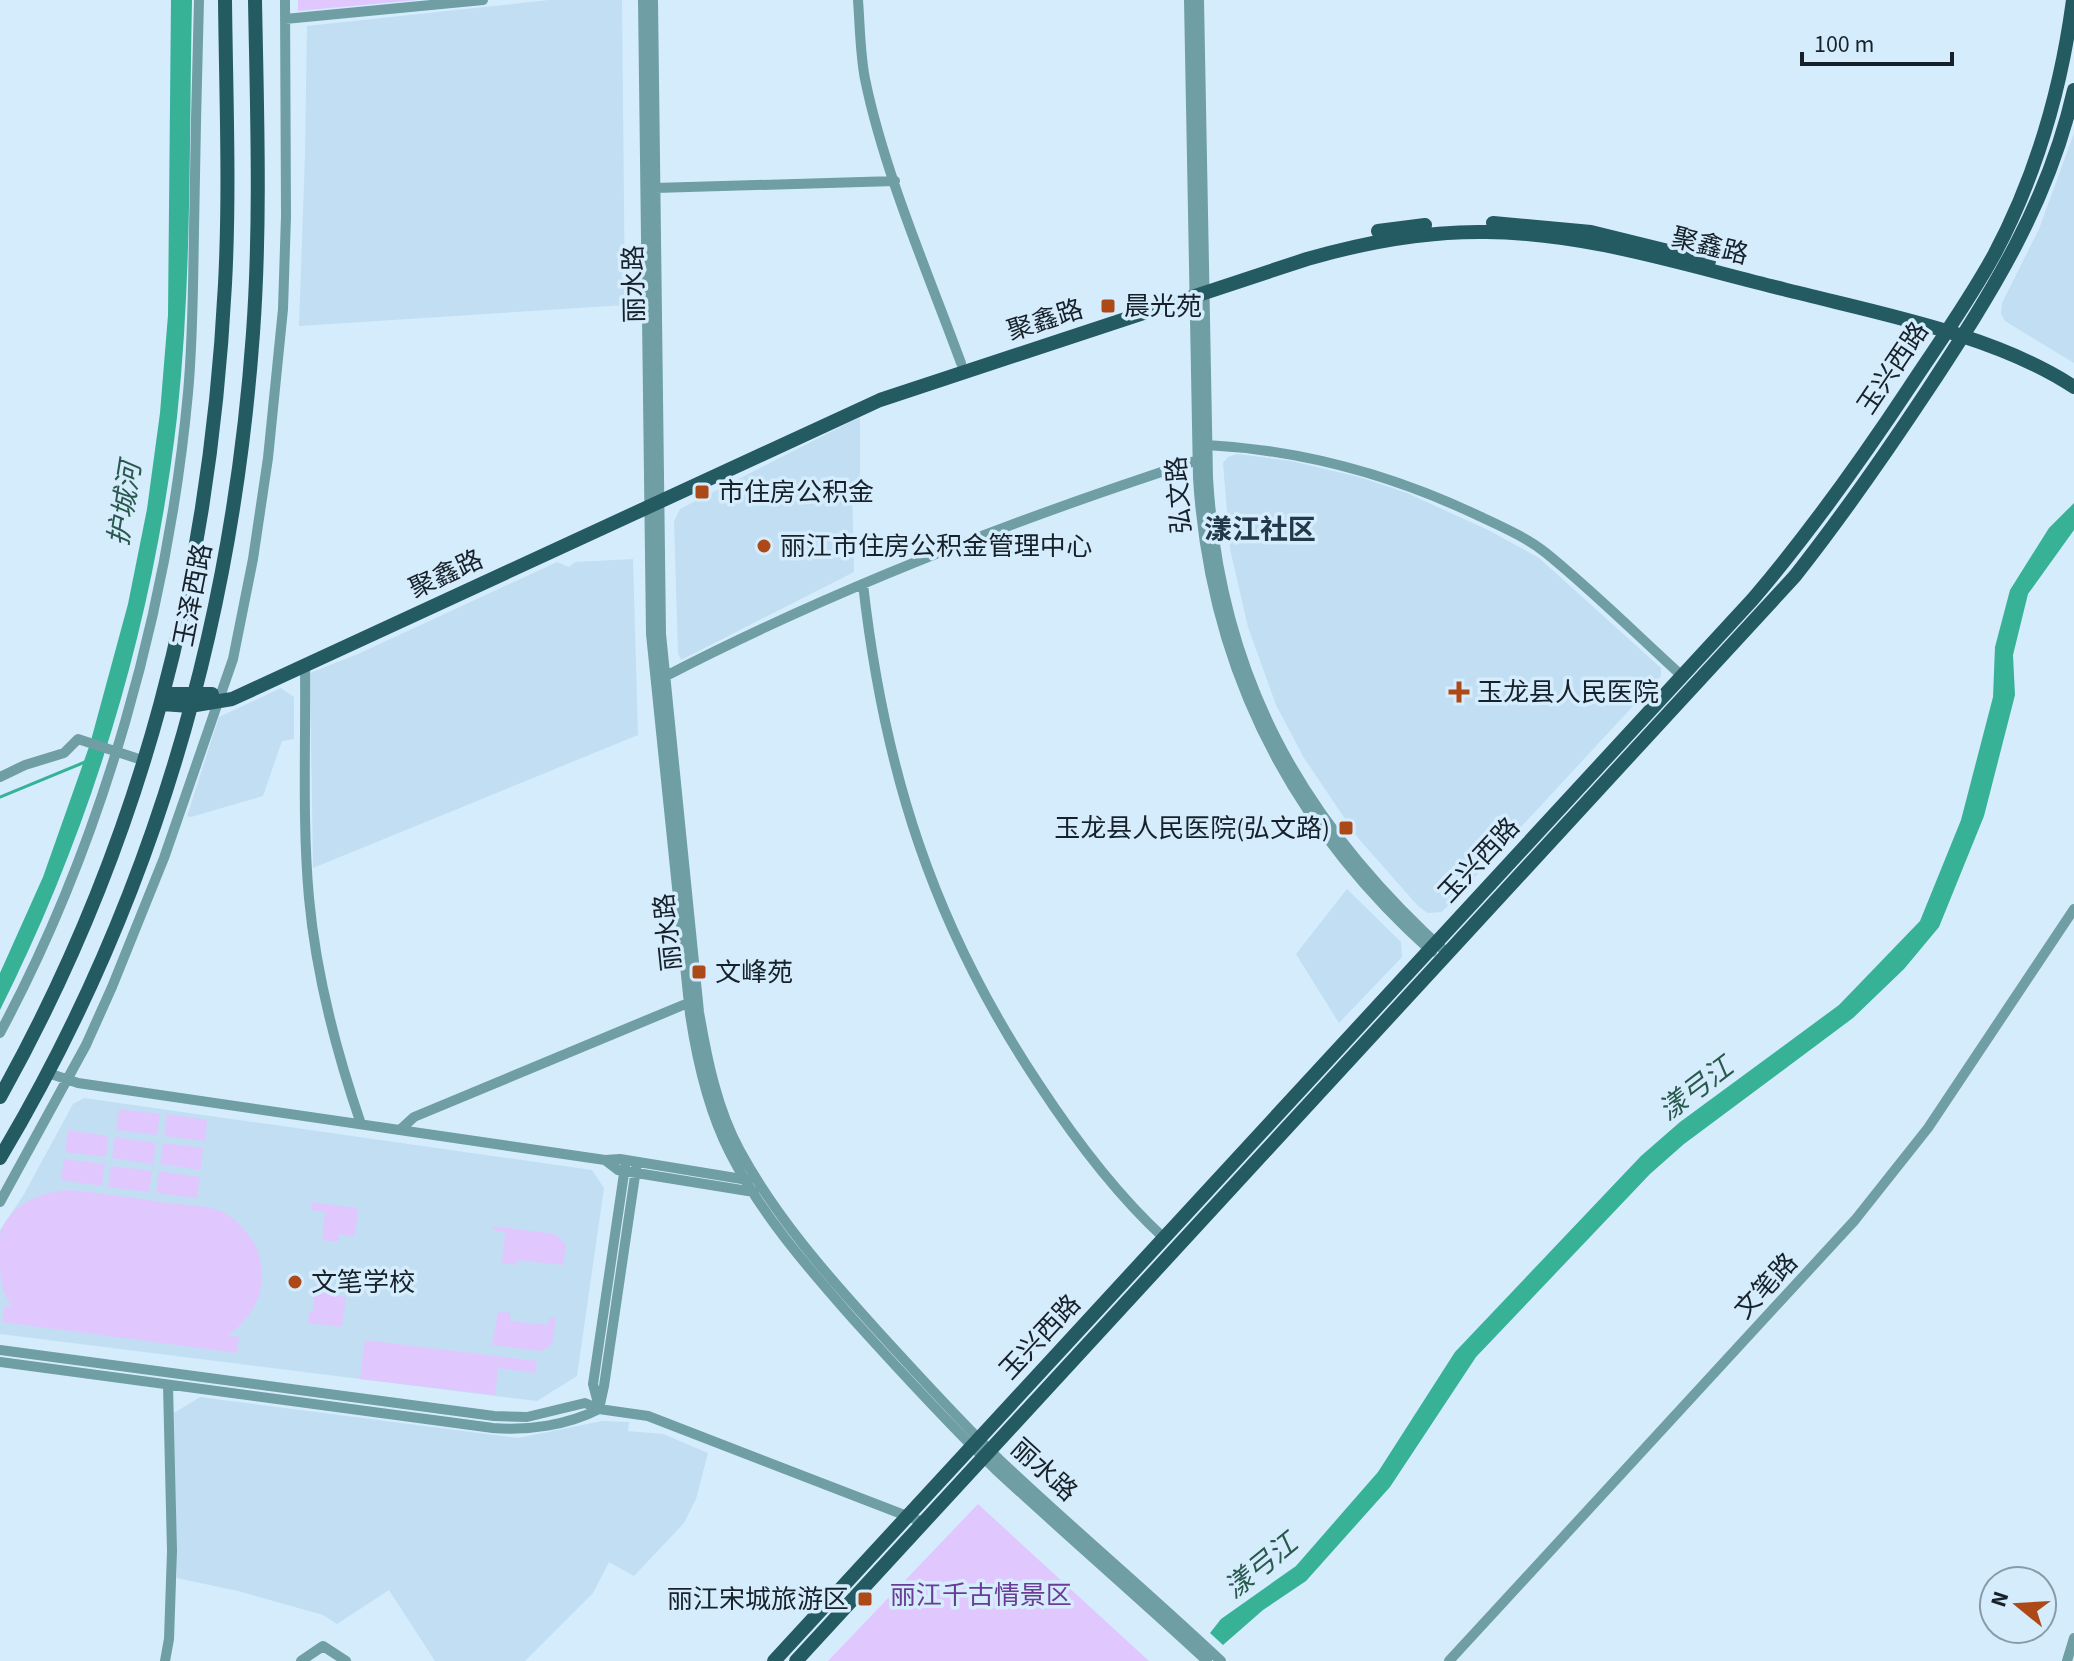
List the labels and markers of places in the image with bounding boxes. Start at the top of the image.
place label: 晨光苑 [1124,288,1202,325]
marker: 晨光苑 [1099,297,1117,315]
place label: 市住房公积金 [718,474,874,511]
marker: 市住房公积金 [693,483,711,501]
place label: 丽江市住房公积金管理中心 [780,528,1092,565]
marker: 丽江市住房公积金管理中心 [755,537,773,555]
place label: 玉龙县人民医院 [1477,674,1659,711]
marker: 玉龙县人民医院 [1448,681,1470,703]
place label: 玉龙县人民医院(弘文路) [1054,810,1330,847]
marker: 玉龙县人民医院(弘文路) [1337,819,1355,837]
place label: 文峰苑 [715,954,793,991]
marker: 文峰苑 [690,963,708,981]
place label: 文笔学校 [311,1264,415,1301]
marker: 文笔学校 [286,1273,304,1291]
place label: 丽江宋城旅游区 [667,1581,849,1618]
marker: 丽江宋城旅游区 [856,1590,874,1608]

